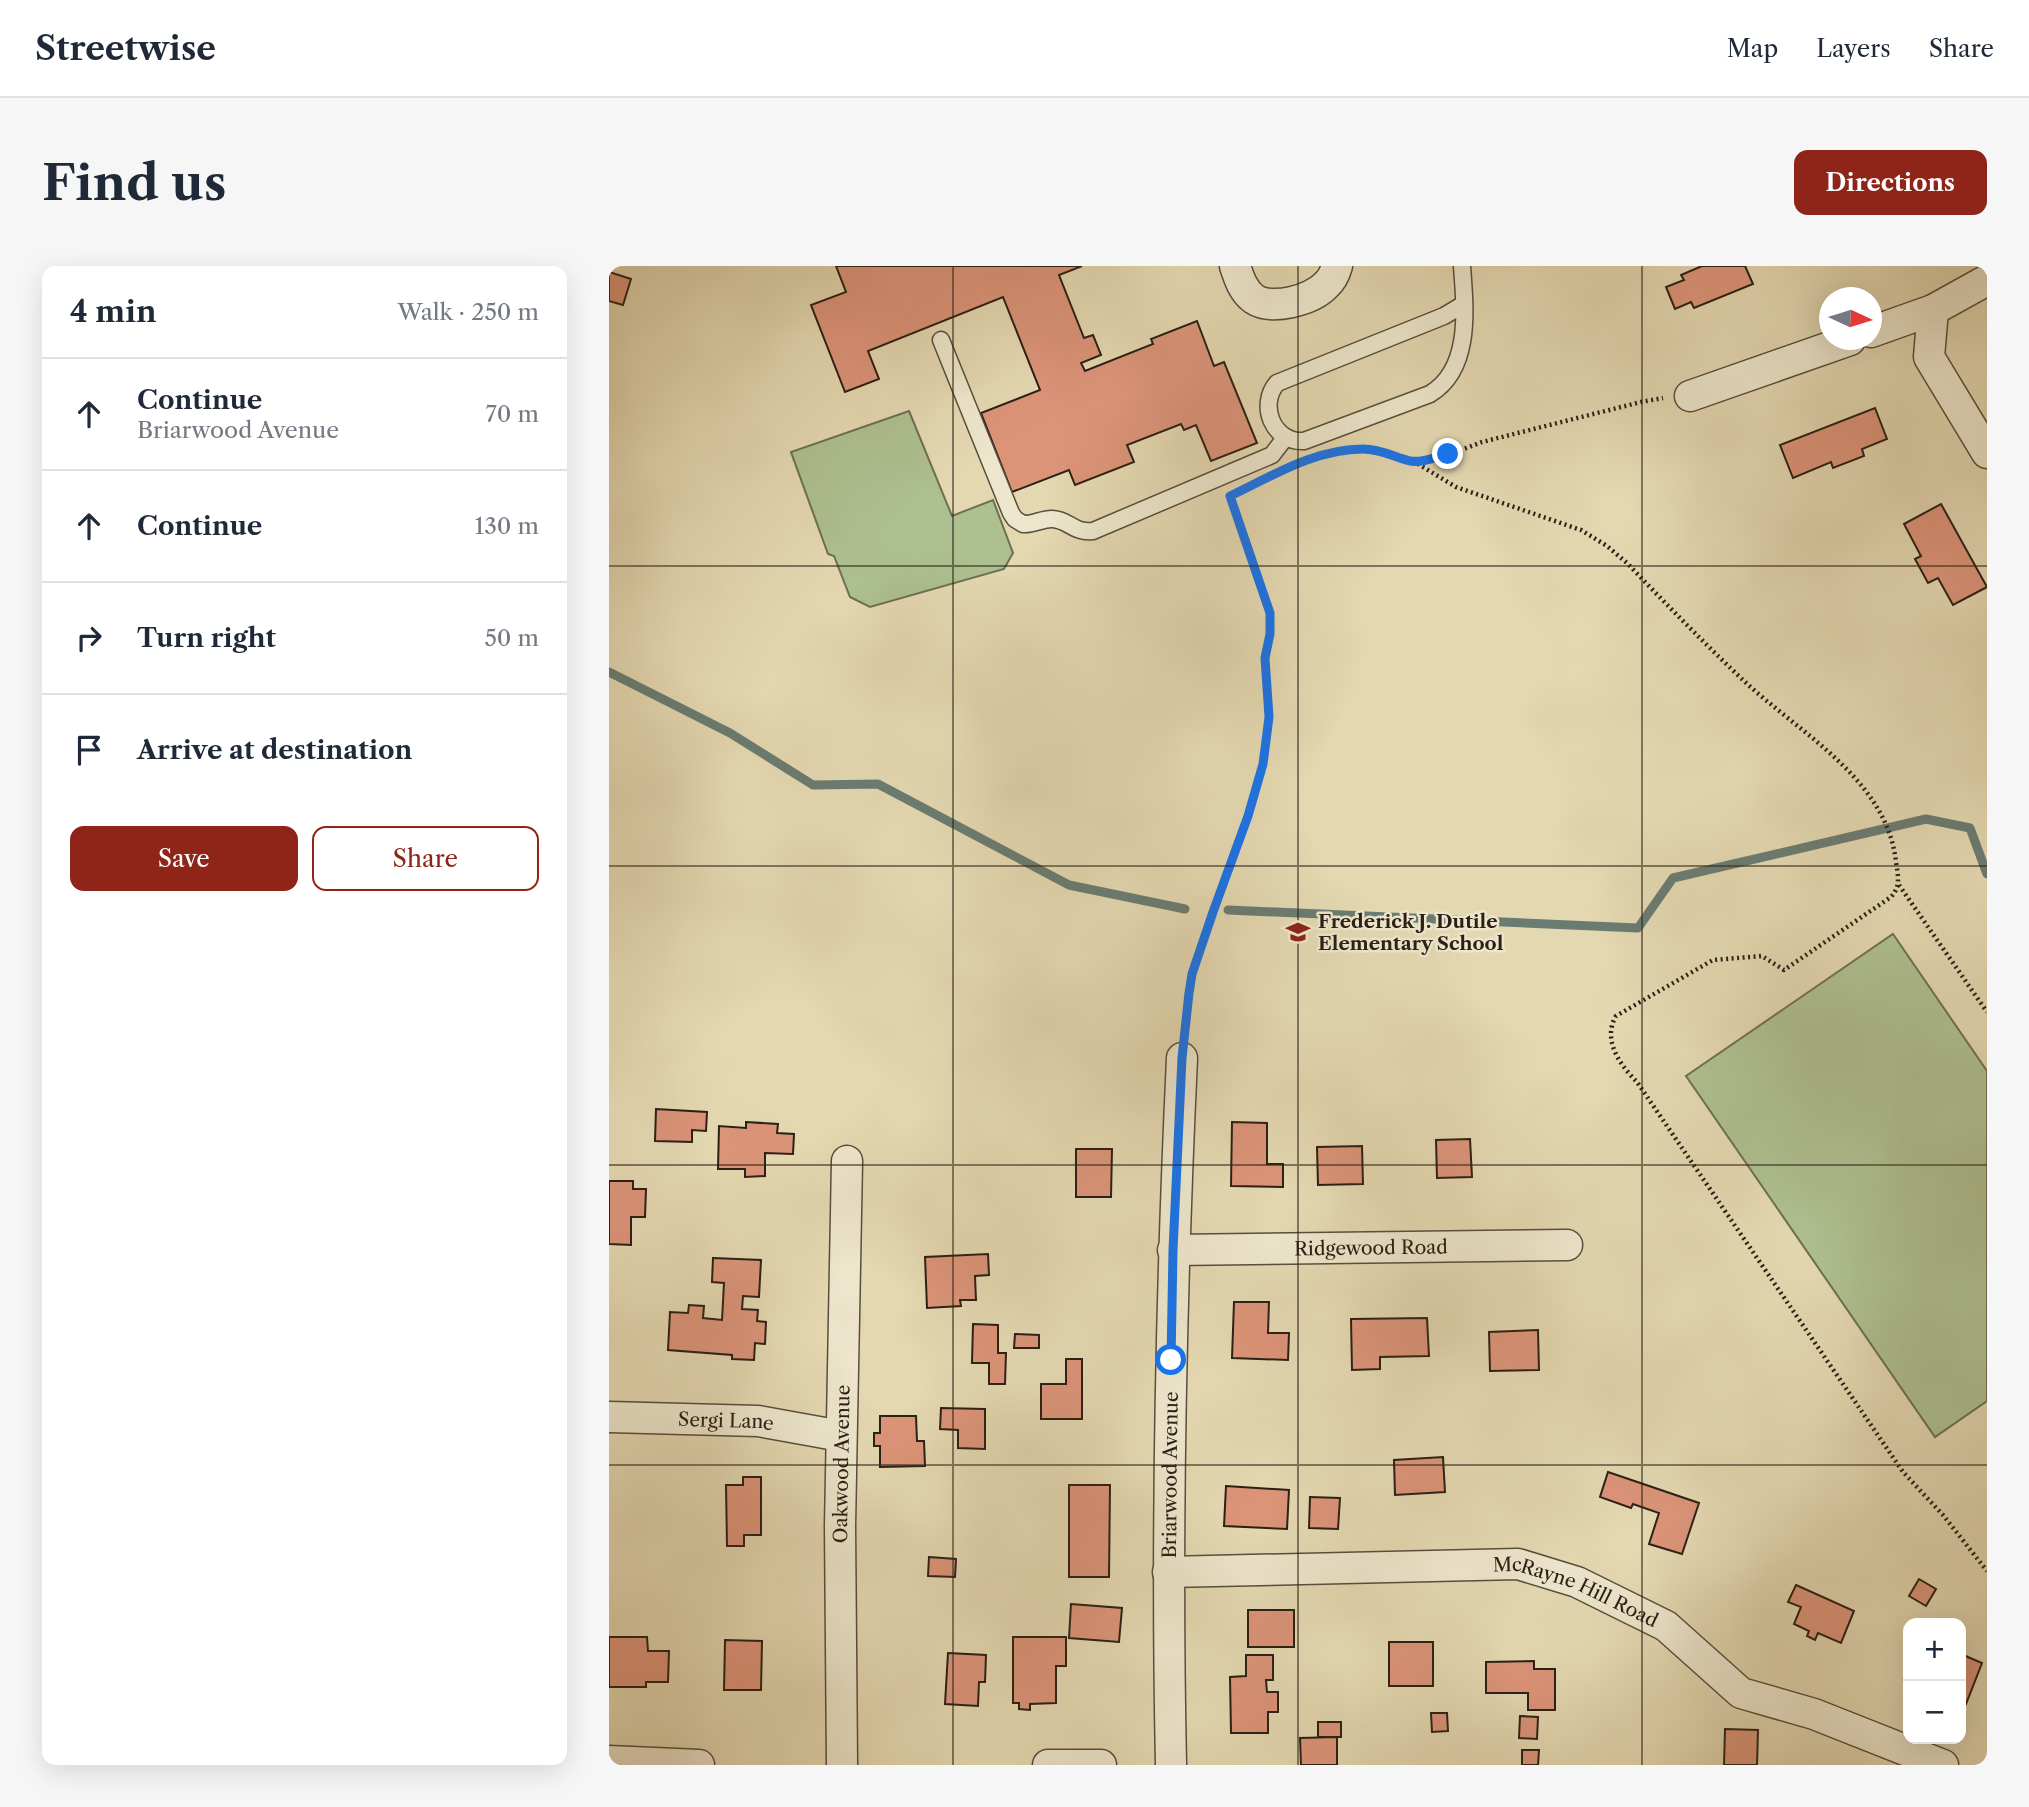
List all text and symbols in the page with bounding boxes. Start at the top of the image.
text: Streetwise [35,28,216,69]
text: Map [1727,34,1778,63]
text: Layers [1816,34,1891,63]
text: Share [1929,34,1994,63]
button: Directions [1794,150,1987,215]
text: Find us [42,152,226,213]
north arrow [1819,287,1882,350]
text: 4 min [70,293,156,330]
text: Walk · 250 m [398,298,539,326]
text: Continue [137,384,262,416]
icon: ahead [70,395,108,433]
text: 70 m [486,400,539,428]
text: Briarwood Avenue [137,416,339,444]
route end [1432,438,1463,469]
icon: ahead [70,507,108,545]
text: Continue [137,510,262,542]
text: 130 m [475,512,539,540]
icon: right [70,619,108,657]
text: Turn right [137,622,276,654]
text: 50 m [484,624,539,652]
icon: arrive [70,731,108,769]
text: Arrive at destination [137,734,412,766]
button: Save [70,826,298,891]
button: Share [312,826,539,891]
place label: Frederick J. Dutile Elementary School [1318,910,1504,955]
school or university icon: Frederick J. Dutile Elementary School [1284,918,1312,946]
street label: Ridgewood Road [1294,1236,1448,1260]
route start [1155,1344,1186,1375]
street label: Oakwood Avenue [829,1385,855,1543]
street label: Briarwood Avenue [1158,1391,1183,1559]
street label: Sergi Lane [678,1408,776,1436]
street label: McRayne Hill Road [1493,1553,1662,1632]
map controls [1903,1618,1966,1744]
button: + [1903,1618,1966,1681]
button: − [1903,1681,1966,1744]

